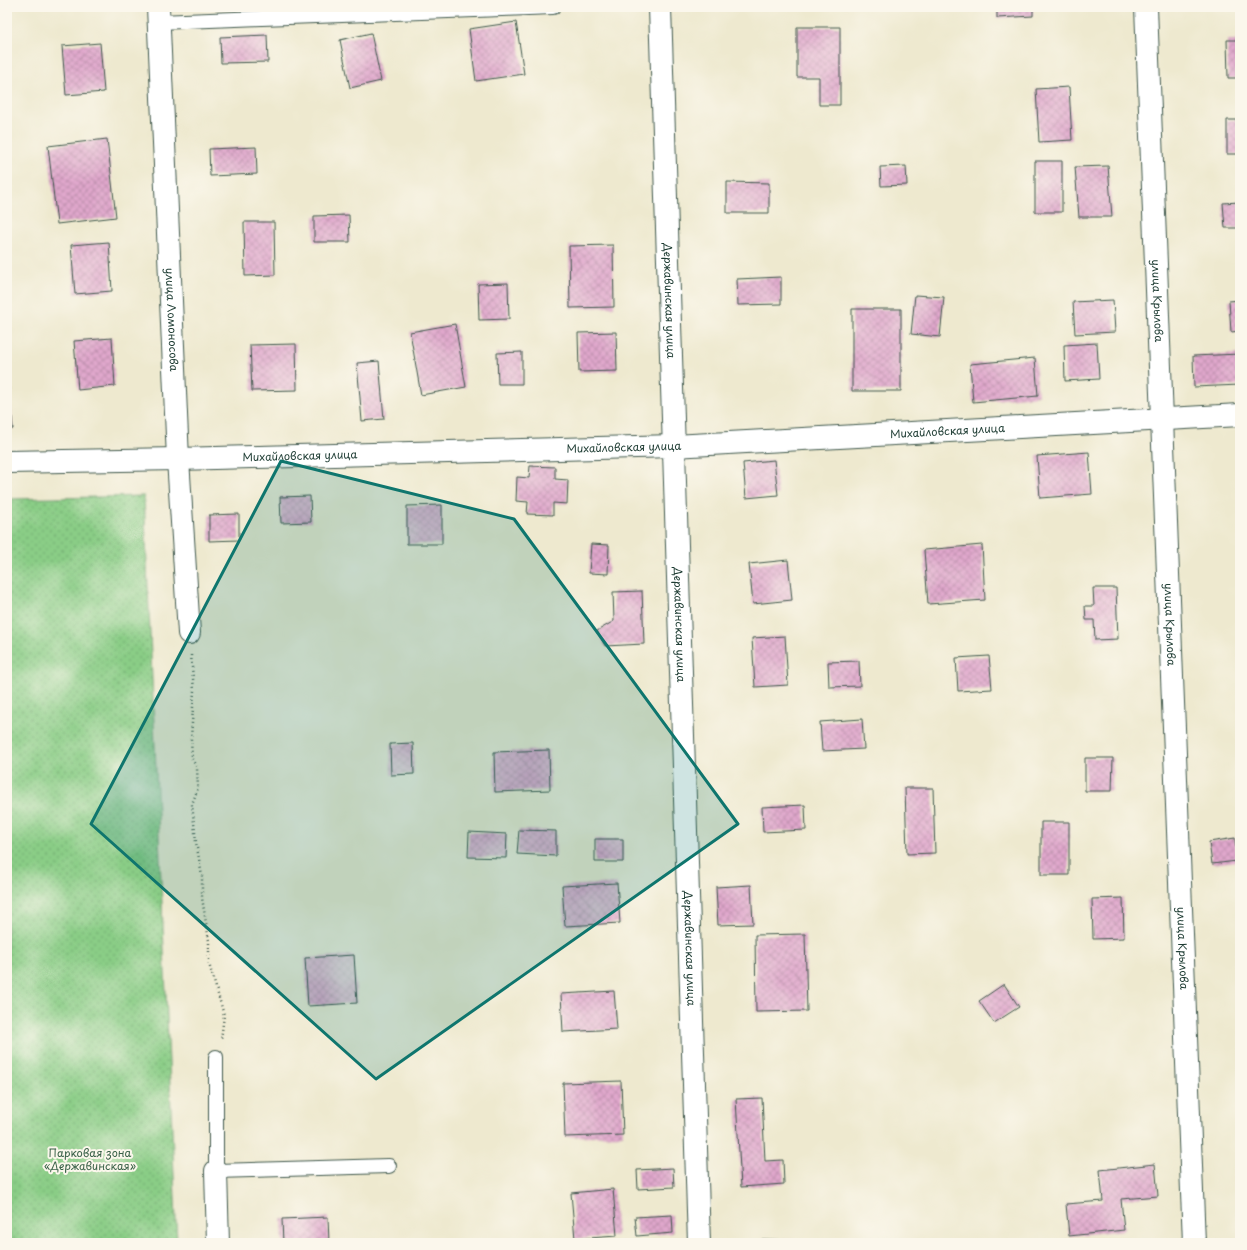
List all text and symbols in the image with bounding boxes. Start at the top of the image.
street label: Державинская улица [659,242,680,359]
street label: улица Крылова [1148,259,1168,343]
street label: улица Ломоносова [162,267,183,372]
street label: Михайловская улица [889,419,1005,442]
street label: Михайловская улица [566,437,682,457]
street label: Михайловская улица [242,445,358,465]
street label: Державинская улица [670,566,690,683]
street label: улица Крылова [1160,583,1181,666]
street label: Державинская улица [680,890,701,1006]
street label: улица Крылова [1173,907,1193,990]
park label: Парковая зона «Державинская» [44,1144,136,1174]

